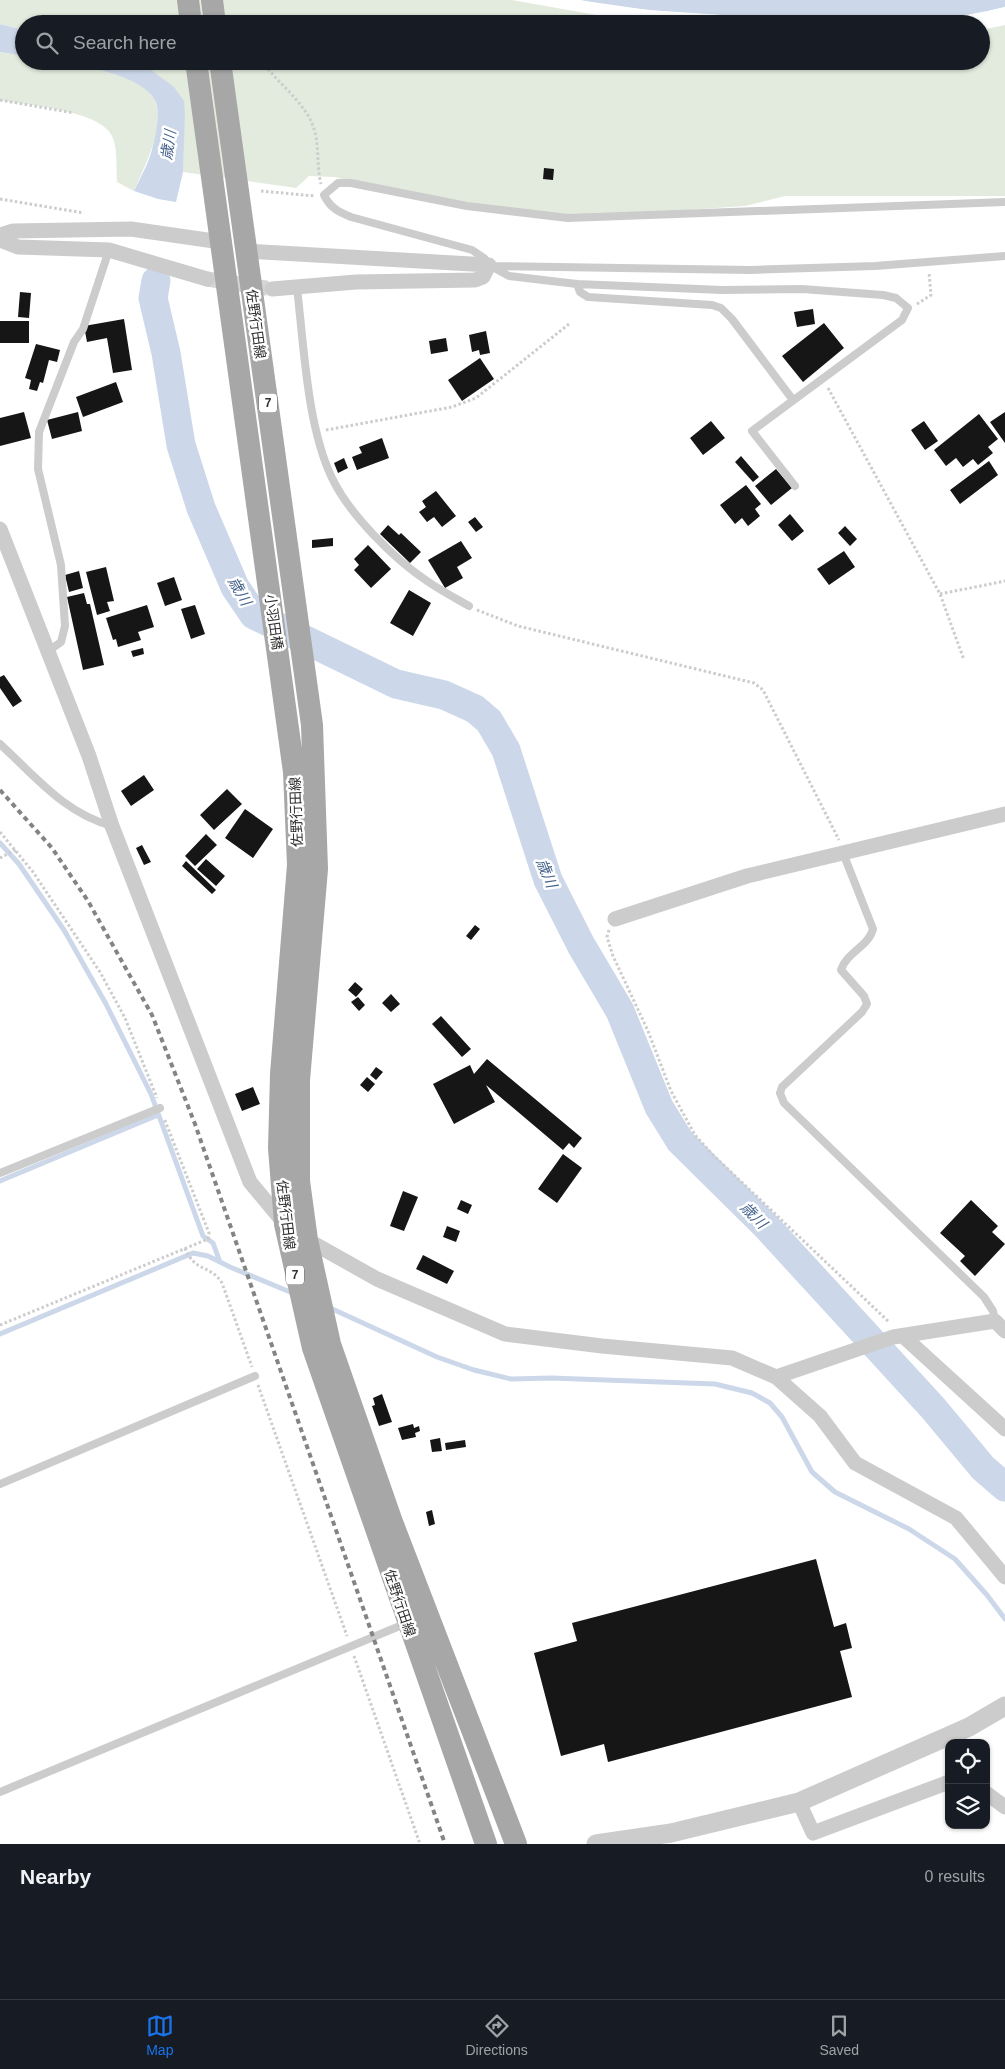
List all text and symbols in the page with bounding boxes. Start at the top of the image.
search box [15,15,990,70]
icon: search [33,29,61,57]
text: Search here [73,32,177,53]
water label: 歳川 [157,127,179,161]
street label: 佐野行田線 [243,288,269,360]
road number: 7 [259,393,277,412]
water label: 歳川 [225,574,256,610]
street label: 小羽田橋 [262,593,286,651]
street label: 佐野行田線 [287,777,305,847]
water label: 歳川 [533,856,561,892]
street label: 佐野行田線 [274,1179,298,1251]
water label: 歳川 [737,1198,772,1233]
road number: 7 [286,1266,304,1284]
street label: 佐野行田線 [381,1567,419,1639]
map controls [945,1739,990,1829]
button: locate [945,1739,990,1784]
button: layers [945,1784,990,1829]
text: Nearby [20,1865,91,1888]
text: 0 results [925,1868,985,1885]
tab: Map [146,2012,174,2058]
tab: Directions [466,2012,528,2058]
tab: Saved [819,2012,859,2058]

